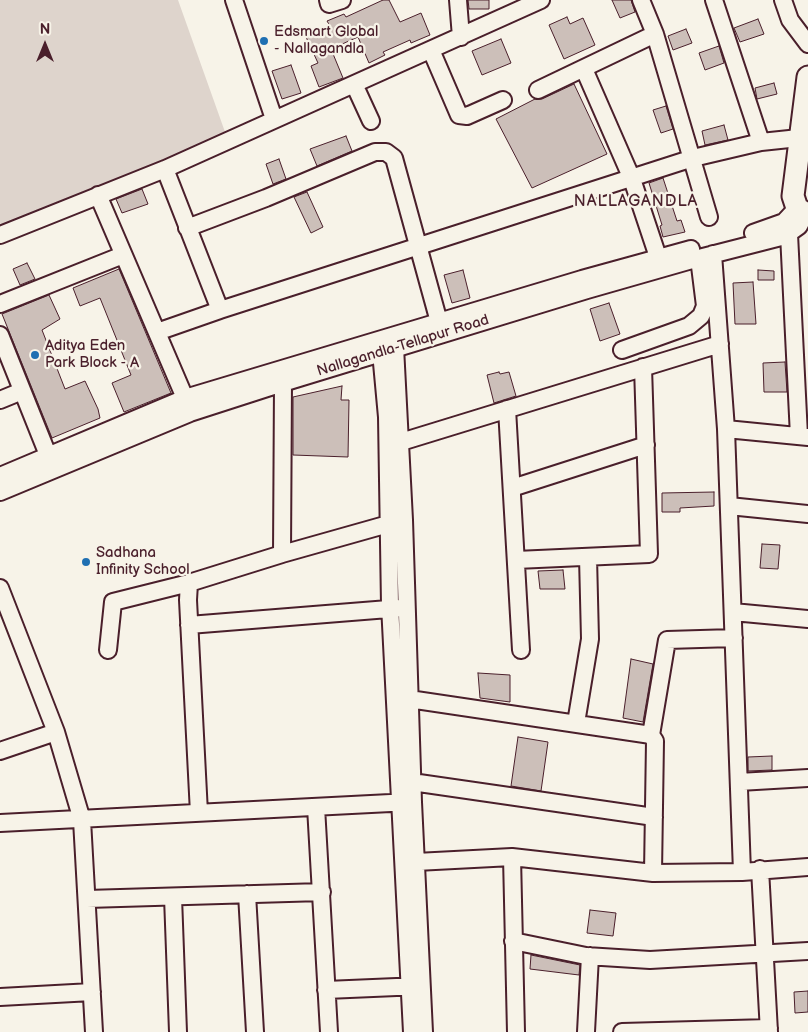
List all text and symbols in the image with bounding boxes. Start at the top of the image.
north arrow [20,20,70,70]
text: N [40,21,50,38]
place label: Edsmart Global - Nallagandla [274,23,378,58]
marker: Edsmart Global - Nallagandla [258,35,270,47]
district label: NALLAGANDLA [572,192,700,212]
street label: Nallagandla-Tellapur Road [315,311,491,381]
place label: Aditya Eden Park Block - A [45,337,139,372]
marker: Aditya Eden Park Block - A [29,349,41,361]
place label: Sadhana Infinity School [96,544,190,579]
marker: Sadhana Infinity School [80,556,92,568]

